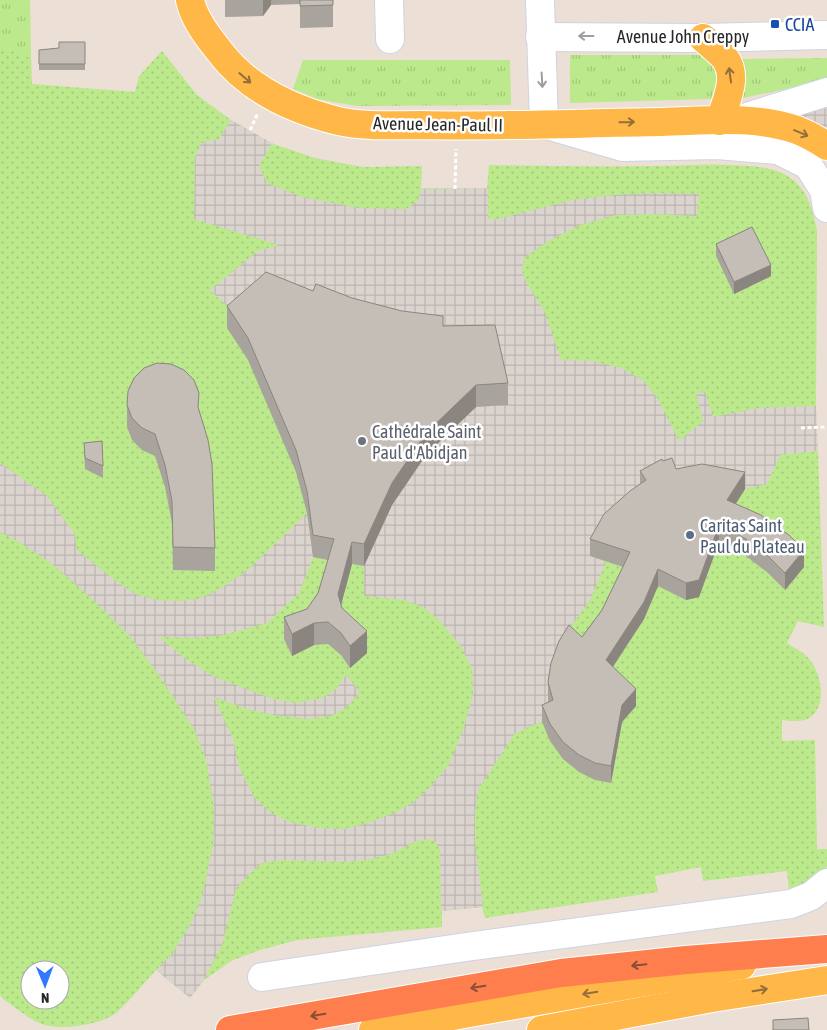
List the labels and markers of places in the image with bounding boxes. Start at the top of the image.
place label: CCIA [785,14,814,35]
marker: CCIA [769,18,781,30]
place label: Cathédrale Saint Paul d'Abidjan [372,421,482,463]
marker: Cathédrale Saint Paul d'Abidjan [356,435,368,447]
place label: Caritas Saint Paul du Plateau [700,515,805,557]
marker: Caritas Saint Paul du Plateau [684,529,696,541]

